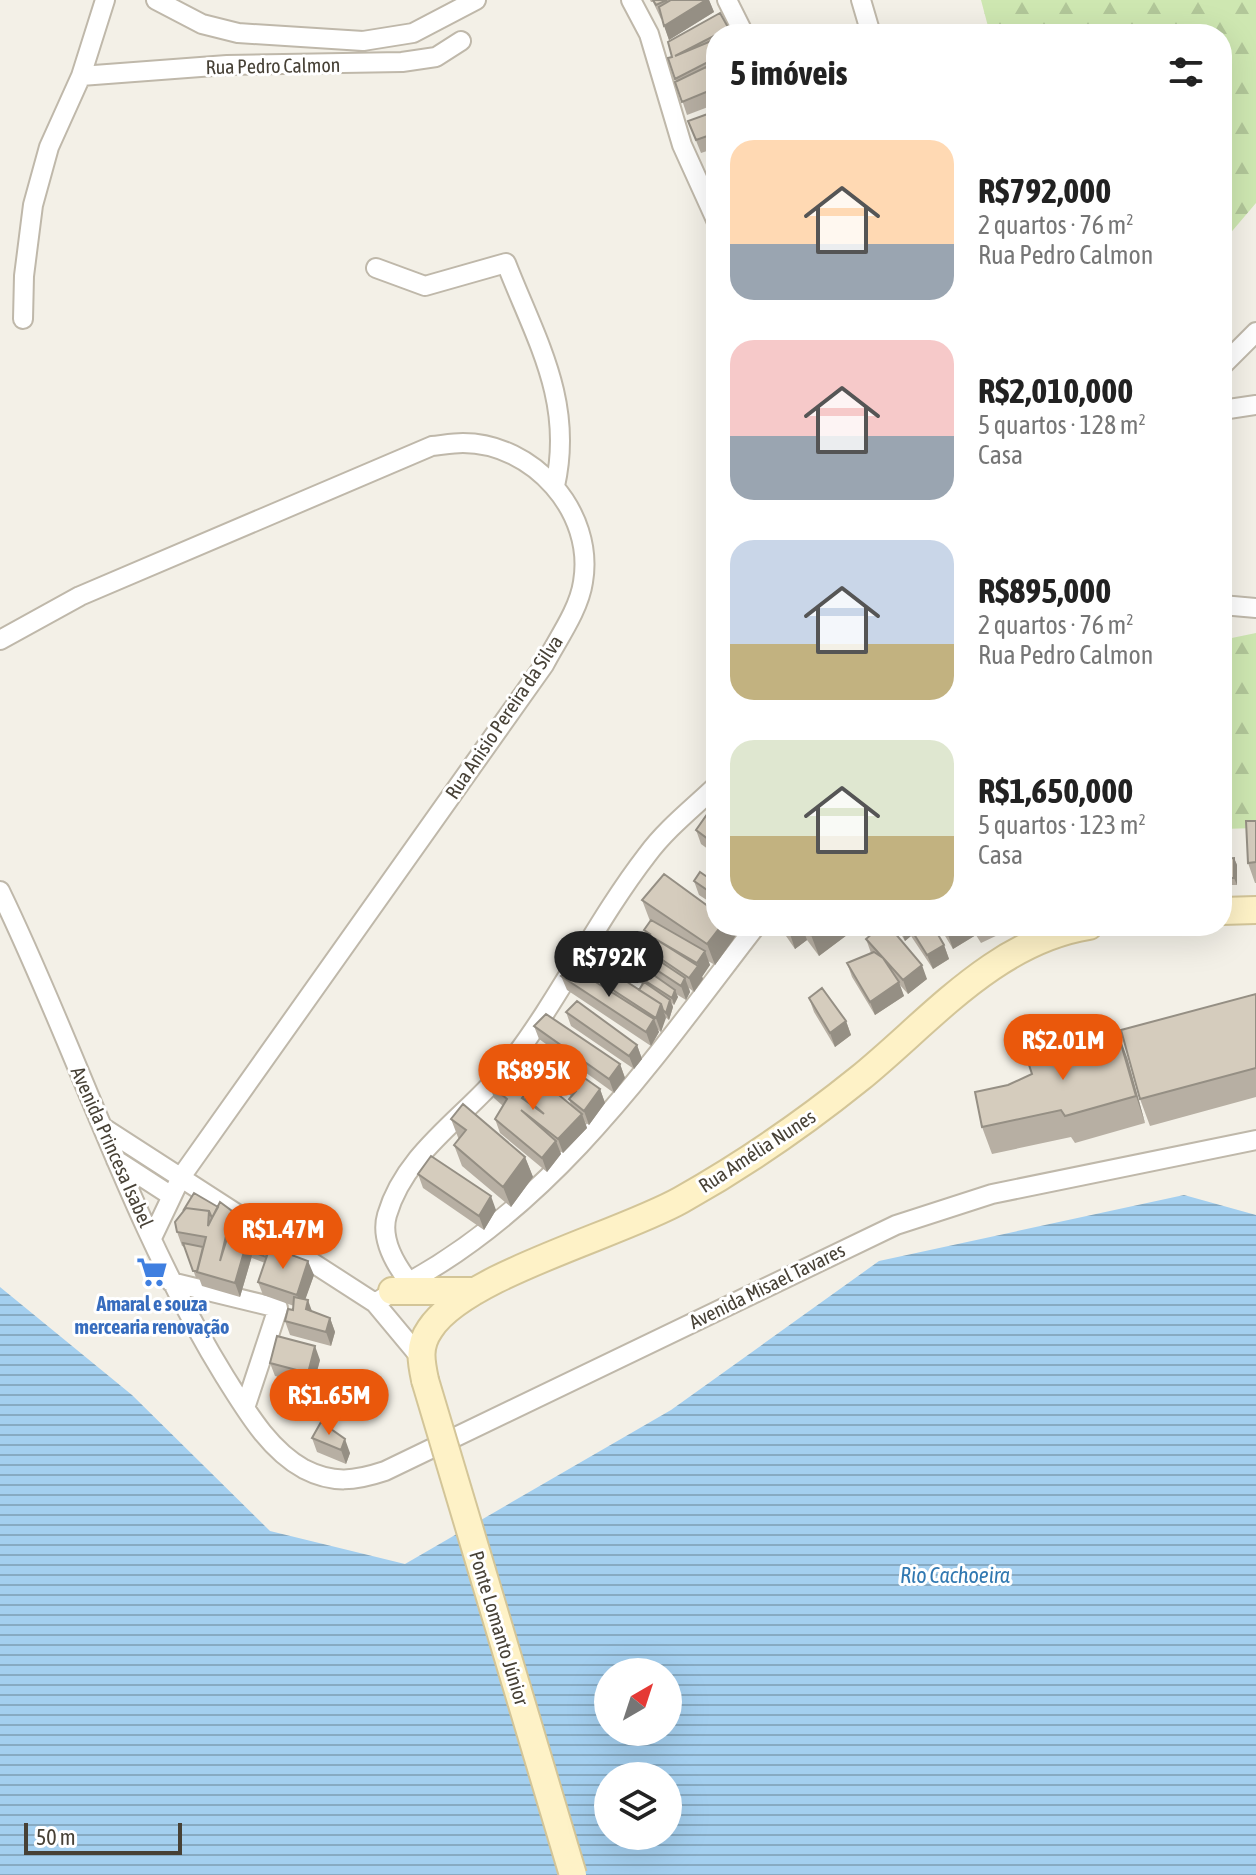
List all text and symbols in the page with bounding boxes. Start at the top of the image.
icon: filters [1164,50,1208,94]
street label: Rua Pedro Calmon [205,53,341,78]
text: 5 imóveis [730,53,848,92]
text: R$792,000 [978,171,1111,210]
icon: home [794,172,890,268]
text: 2 quartos · 76 m² [978,210,1133,240]
text: Rua Pedro Calmon [978,240,1153,270]
text: R$2,010,000 [978,371,1133,410]
icon: home [794,372,890,468]
text: 5 quartos · 128 m² [978,410,1146,440]
text: Casa [978,440,1023,470]
text: R$895,000 [978,571,1111,610]
icon: home [794,572,890,668]
text: 2 quartos · 76 m² [978,610,1133,640]
street label: Rua Anisio Pereira da Silva [440,631,567,803]
text: Rua Pedro Calmon [978,640,1153,670]
text: R$1,650,000 [978,771,1133,810]
icon: home [794,772,890,868]
text: 5 quartos · 123 m² [978,810,1146,840]
text: Casa [978,840,1023,870]
pin: R$792K [544,931,674,999]
text: R$792K [572,942,646,972]
pin: R$2.01M [989,1014,1137,1082]
text: R$2.01M [1022,1025,1104,1055]
pin: R$895K [468,1044,598,1112]
text: R$895K [496,1055,570,1085]
street label: Avenida Princesa Isabel [67,1063,159,1231]
street label: Rua Amélia Nunes [694,1104,819,1197]
pin: R$1.47M [209,1203,357,1271]
text: R$1.47M [242,1214,324,1244]
street label: Avenida Misael Tavares [685,1238,848,1333]
supermarket icon: Amaral e souza mercearia renovação [135,1255,169,1289]
place label: Amaral e souza mercearia renovação [74,1292,230,1338]
pin: R$1.65M [255,1369,403,1437]
text: R$1.65M [288,1380,370,1410]
street label: Ponte Lomanto Júnior [465,1548,534,1709]
water label: Rio Cachoeira [900,1562,1010,1588]
north arrow [594,1658,682,1746]
map controls [594,1658,682,1850]
button: layers [594,1762,682,1850]
scale bar [24,1819,182,1855]
text: 50 m [36,1824,76,1850]

